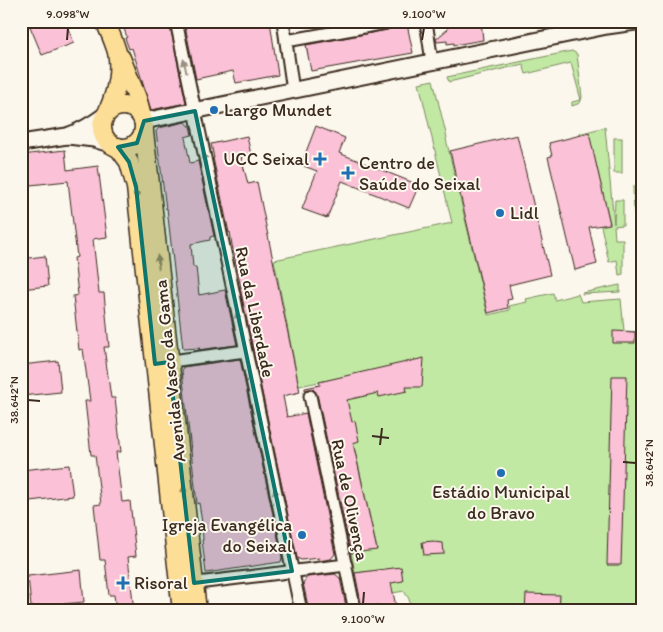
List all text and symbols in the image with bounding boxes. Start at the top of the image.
text: 9.098°W [46,7,90,21]
text: 9.100°W [402,7,446,21]
one-way arrow [181,58,189,74]
place label: Largo Mundet [224,99,332,121]
marker: Largo Mundet [208,104,220,116]
place label: UCC Seixal [223,148,309,170]
one-way arrow [201,152,209,167]
marker: UCC Seixal [313,152,327,166]
place label: Centro de Saúde do Seixal [359,152,480,195]
marker: Centro de Saúde do Seixal [341,166,355,180]
one-way arrow [132,184,140,200]
place label: Lidl [510,202,539,224]
marker: Lidl [494,207,506,219]
street label: Rua da Liberdade [230,245,280,379]
one-way arrow [154,253,162,269]
street label: Avenida Vasco da Gama [149,279,191,463]
one-way arrow [234,310,242,326]
text: 38.642°N [7,376,21,424]
street label: Rua de Olivença [326,437,374,564]
text: 38.642°N [642,439,656,487]
marker: Estádio Municipal do Bravo [495,467,507,479]
place label: Estádio Municipal do Bravo [432,481,570,524]
one-way arrow [180,484,188,500]
one-way arrow [272,487,280,502]
place label: Igreja Evangélica do Seixal [162,514,292,557]
marker: Igreja Evangélica do Seixal [296,529,308,541]
place label: Risoral [134,572,188,594]
marker: Risoral [116,576,130,590]
text: 9.100°W [341,612,385,626]

